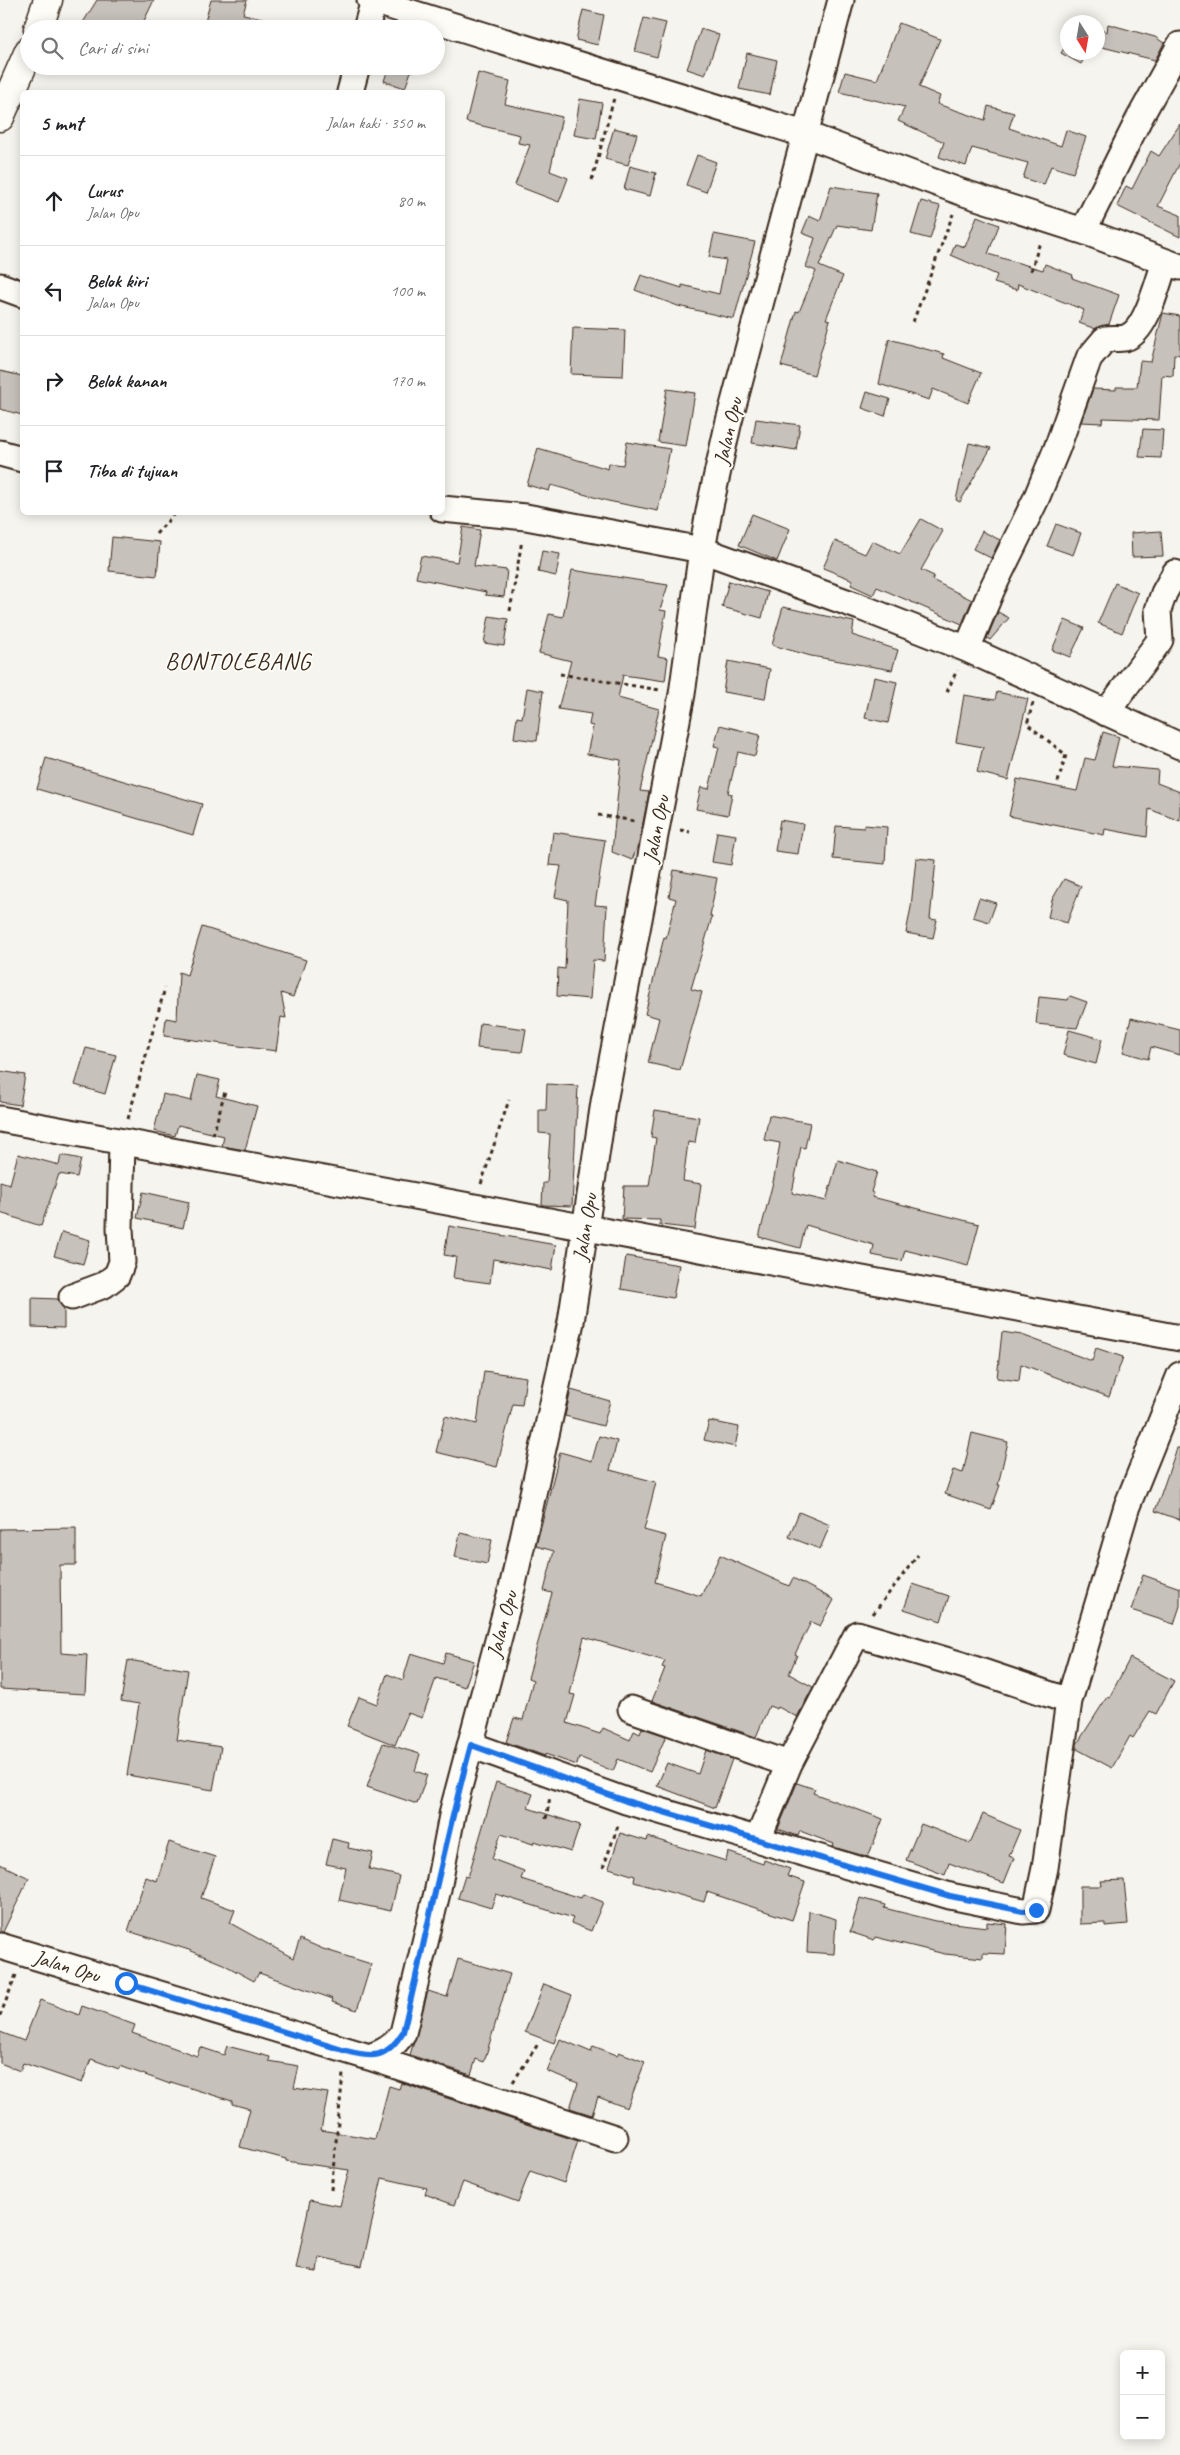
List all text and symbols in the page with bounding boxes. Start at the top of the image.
north arrow [1060,15,1105,60]
search box [20,20,445,75]
icon: search [38,34,66,62]
text: Cari di sini [78,36,148,60]
text: 5 mnt [40,110,83,136]
text: Jalan kaki · 350 m [327,113,425,133]
text: Lurus [87,179,122,203]
icon: ahead [40,187,68,215]
text: 80 m [398,191,425,211]
text: Jalan Opu [87,203,139,223]
text: Belok kiri [87,269,147,293]
icon: left [40,277,68,305]
text: 100 m [391,281,425,301]
text: Jalan Opu [87,293,139,313]
icon: right [40,367,68,395]
text: Belok kanan [87,369,166,393]
text: 170 m [391,371,425,391]
street label: Jalan Opu [707,394,749,468]
icon: arrive [40,457,68,485]
text: Tiba di tujuan [87,459,177,483]
district label: BONTOLEBANG [165,646,312,676]
street label: Jalan Opu [637,792,675,866]
street label: Jalan Opu [567,1190,603,1264]
street label: Jalan Opu [480,1587,524,1661]
route end [1025,1899,1048,1922]
street label: Jalan Opu [30,1943,104,1989]
route start [115,1972,138,1995]
map controls [1120,2350,1165,2440]
button: + [1120,2350,1165,2395]
button: − [1120,2395,1165,2440]

